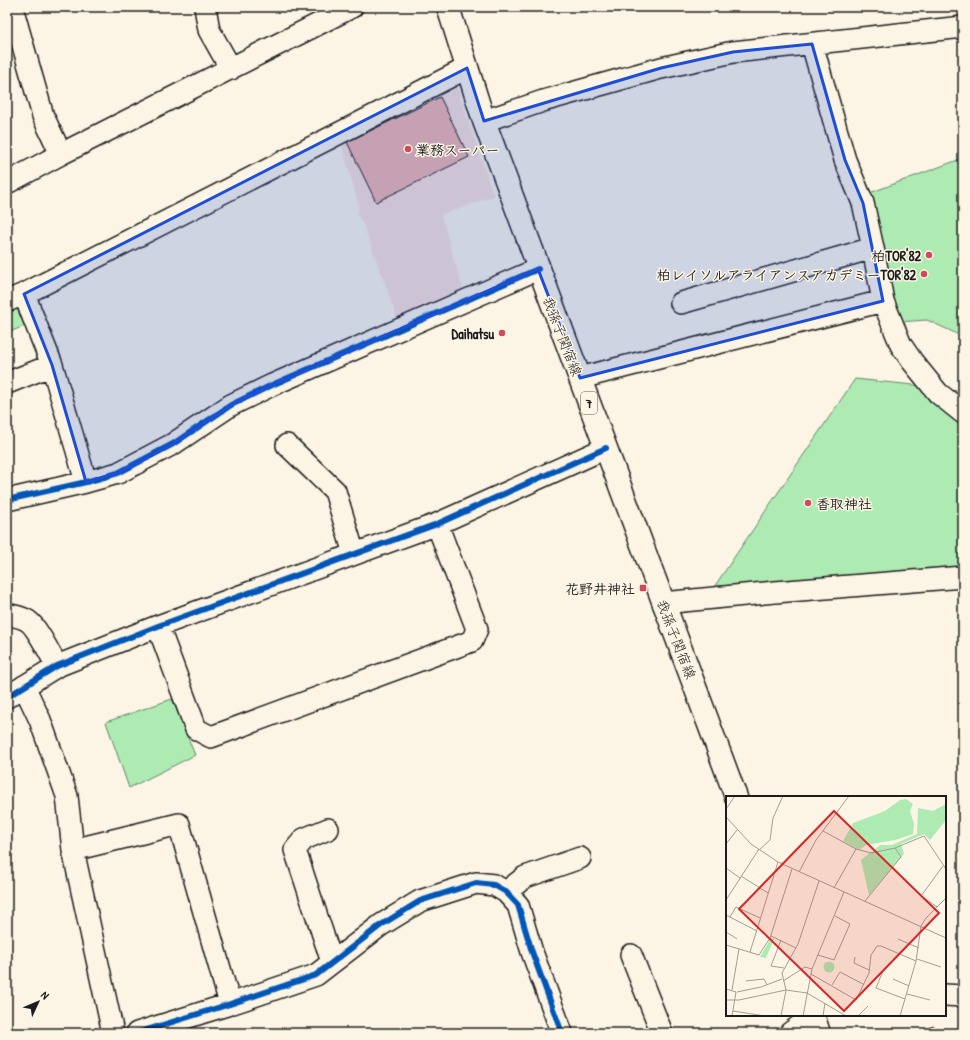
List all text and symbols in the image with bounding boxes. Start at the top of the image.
place label: 業務スーパー [416,140,499,159]
marker: 業務スーパー [403,144,413,154]
place label: 柏TOR'82 [871,246,921,265]
marker: 柏TOR'82 [924,250,934,260]
place label: 柏レイソルアライアンスアカデミーTOR'82 [657,265,916,284]
marker: 柏レイソルアライアンスアカデミーTOR'82 [919,269,929,279]
street label: 我孫子関宿線 [539,293,587,379]
place label: Daihatsu [452,324,494,343]
marker: Daihatsu [497,328,507,338]
road number: 7 [581,392,597,414]
place label: 香取神社 [816,494,872,513]
marker: 香取神社 [803,498,813,508]
place label: 花野井神社 [565,579,635,598]
marker: 花野井神社 [638,583,648,593]
street label: 我孫子関宿線 [653,596,701,682]
inset map [726,796,946,1016]
north arrow [18,982,58,1022]
text: N [38,988,52,1002]

